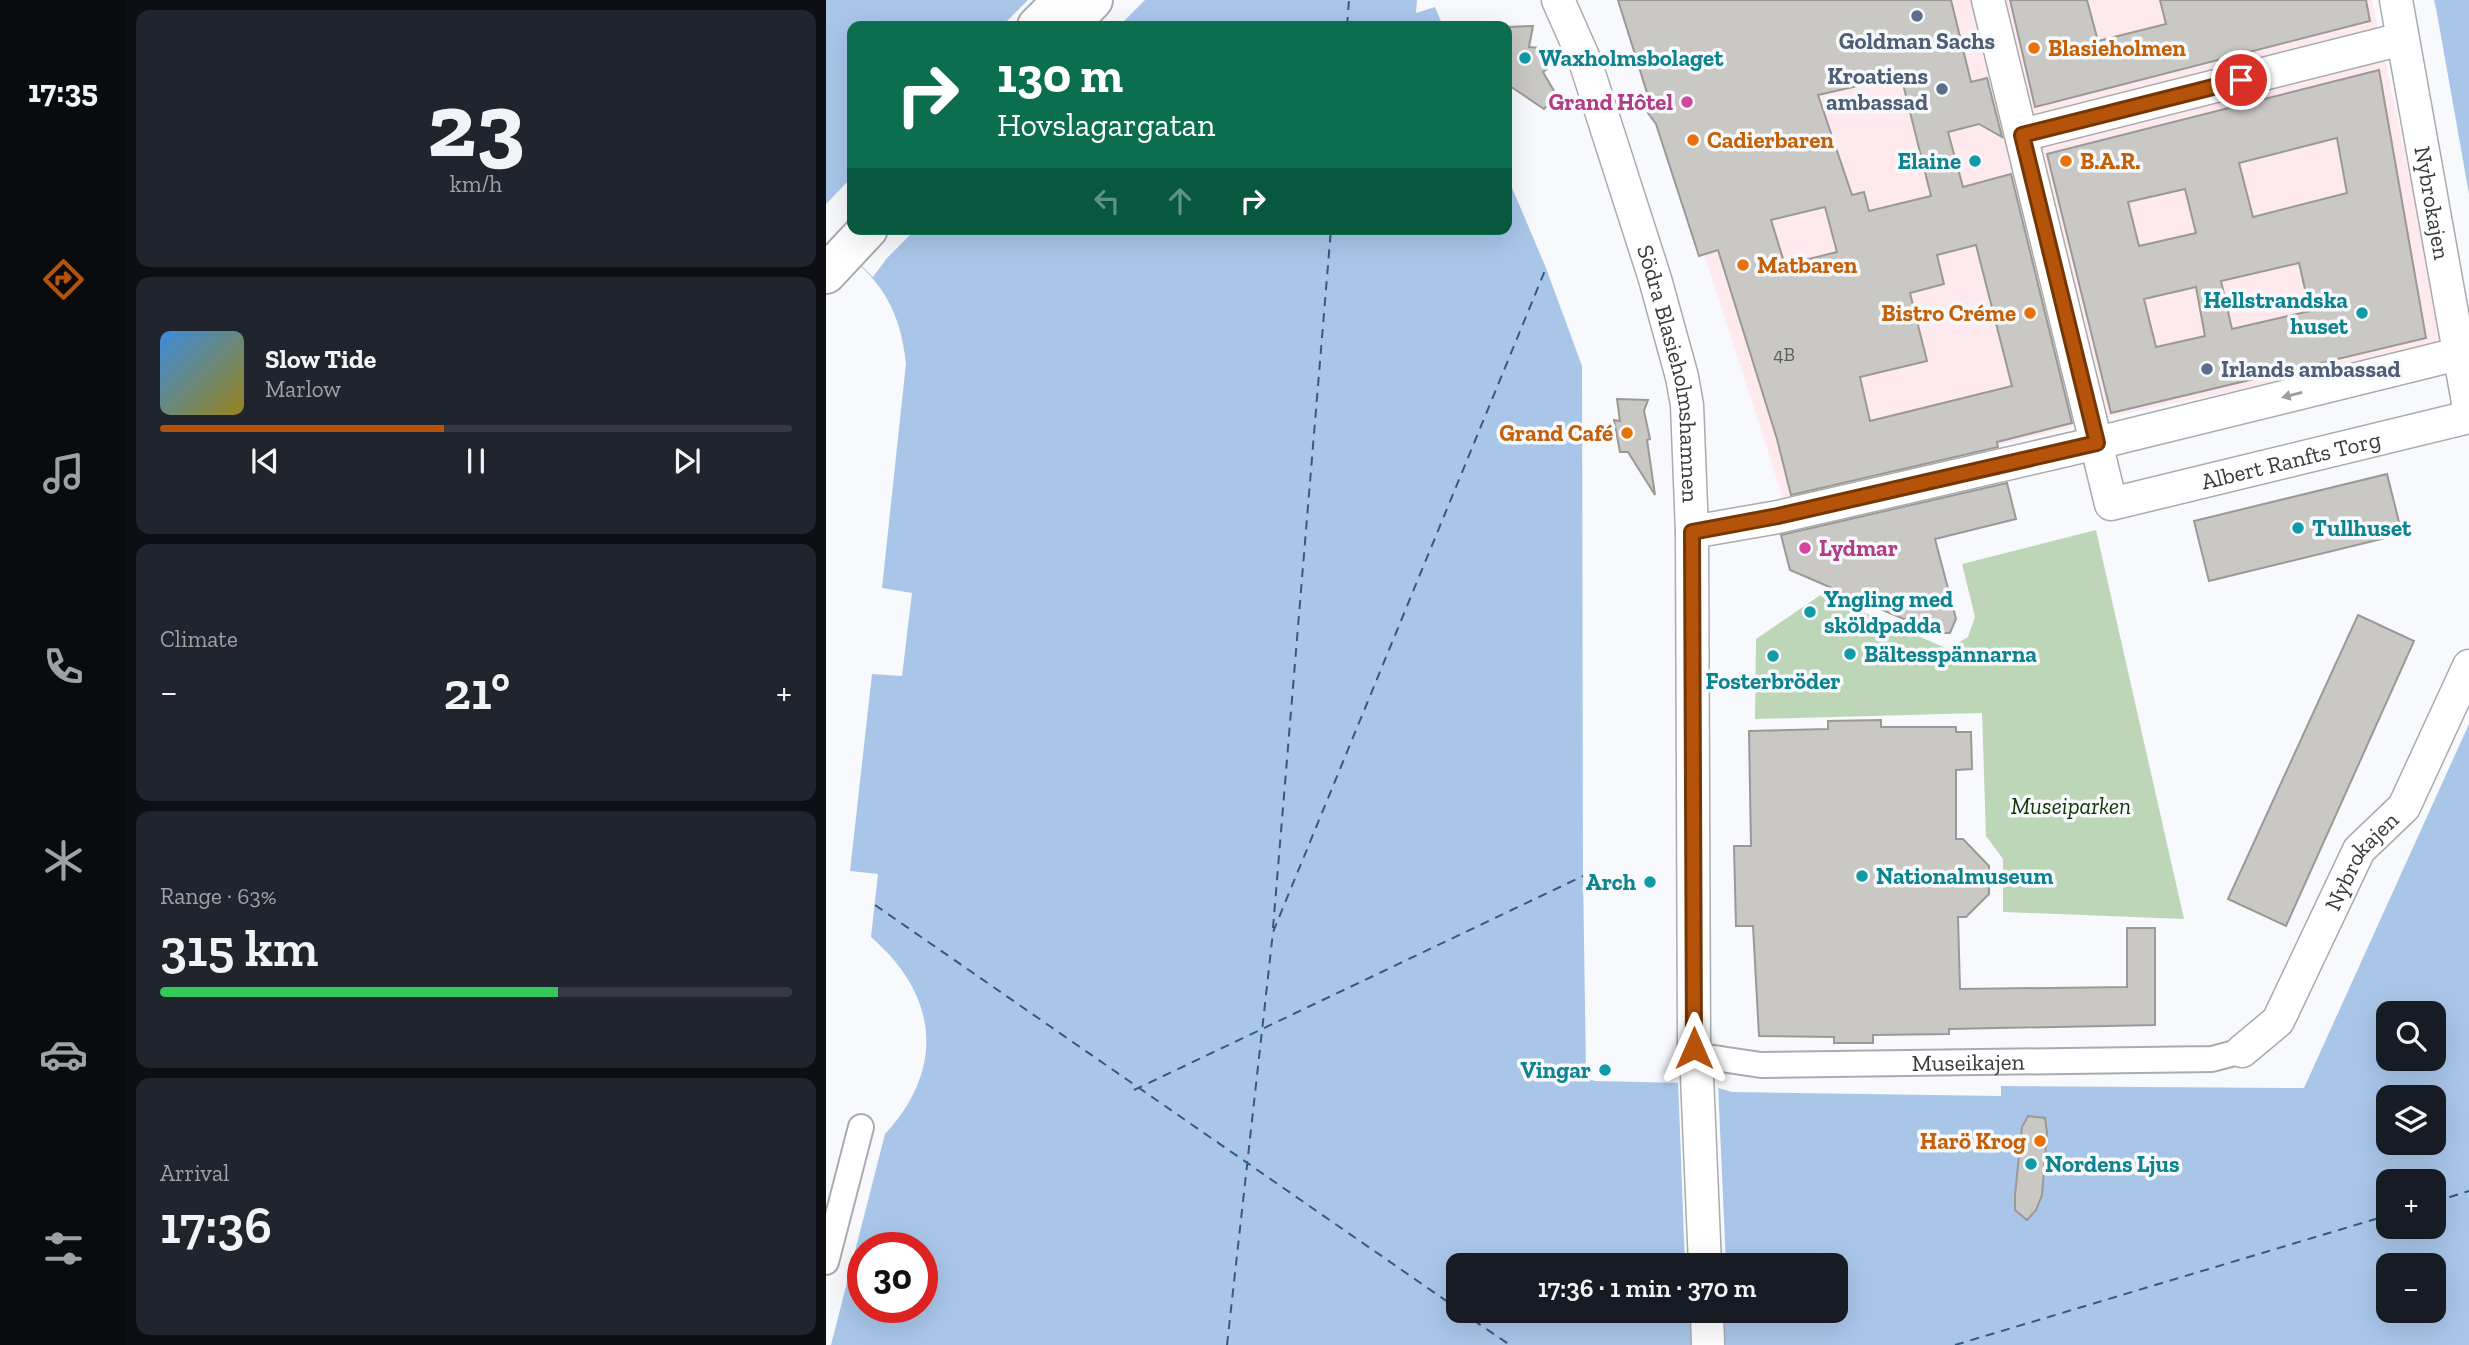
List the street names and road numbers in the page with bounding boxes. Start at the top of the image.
street label: Nybrokajen [2408,144,2456,262]
street label: Södra Blasieholmshamnen [1631,241,1705,503]
street label: Albert Ranfts Torg [2198,425,2384,496]
street label: Nybrokajen [2318,806,2404,915]
street label: Museikajen [1912,1047,2025,1077]

